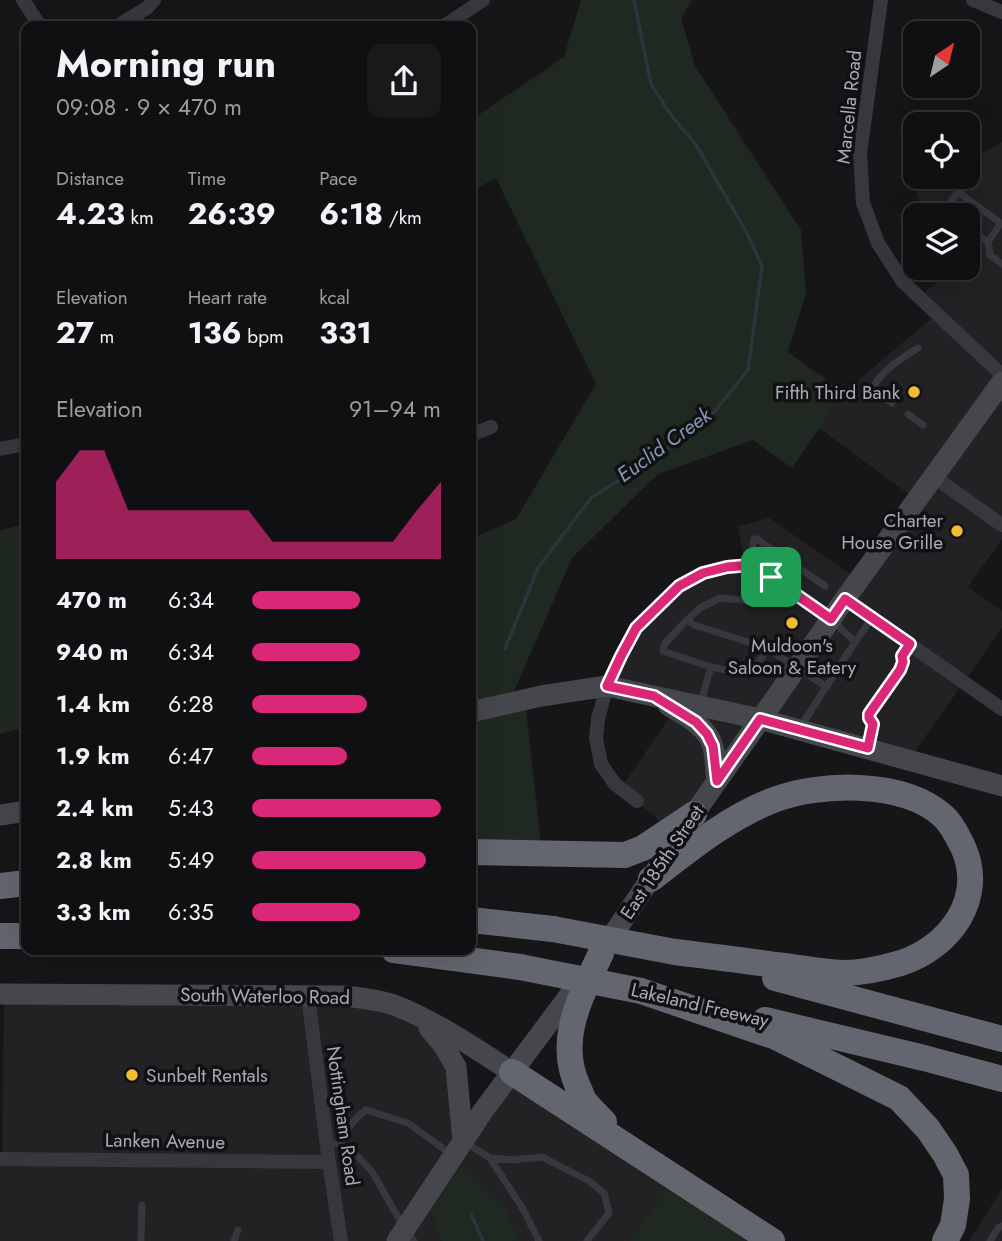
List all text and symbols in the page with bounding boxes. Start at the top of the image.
north arrow [903,21,980,98]
map controls [903,21,980,280]
text: Morning run [56,36,276,91]
button: share [367,44,441,118]
street label: Marcella Road [830,49,868,165]
text: 09:08 · 9 × 470 m [56,90,242,124]
button: locate [903,112,980,189]
text: Distance [56,165,124,192]
text: Time [188,165,226,192]
text: Pace [319,165,357,192]
text: 4.23 [56,192,125,235]
text: 26:39 [188,192,276,235]
text: 6:18 [319,192,383,235]
button: layers [903,203,980,280]
text: km [125,204,154,231]
text: /km [383,204,422,231]
text: Elevation [56,284,128,311]
text: Heart rate [188,284,267,311]
text: kcal [319,284,350,311]
text: 27 [56,311,94,354]
text: 136 [188,311,242,354]
text: 331 [319,311,372,354]
text: m [94,323,114,350]
text: bpm [242,323,284,350]
place label: Fifth Third Bank [775,379,901,406]
marker: Fifth Third Bank [906,384,922,400]
text: Elevation [56,392,143,426]
text: 91–94 m [349,392,441,426]
water label: Euclid Creek [611,400,718,490]
place label: Charter House Grille [841,507,943,556]
marker: Charter House Grille [949,523,965,539]
pin [741,547,801,607]
icon: arrive [752,558,790,596]
text: 470 m [56,583,127,617]
text: 6:34 [168,583,214,617]
marker: Muldoon's Saloon & Eatery [784,615,800,631]
place label: Muldoon's Saloon & Eatery [728,632,857,681]
text: 940 m [56,635,128,669]
text: 6:34 [168,635,214,669]
text: 1.4 km [56,687,130,721]
text: 6:28 [168,687,214,721]
text: 1.9 km [56,739,130,773]
text: 6:47 [168,739,214,773]
text: 2.4 km [56,791,134,825]
text: 5:43 [168,791,214,825]
street label: East 185th Street [614,799,711,925]
text: 2.8 km [56,843,132,877]
text: 5:49 [168,843,215,877]
text: 3.3 km [56,895,131,929]
text: 6:35 [168,895,214,929]
street label: Lakeland Freeway [628,976,772,1034]
street label: South Waterloo Road [180,981,350,1011]
street label: Nottingham Road [320,1045,366,1187]
place label: Sunbelt Rentals [146,1062,268,1089]
marker: Sunbelt Rentals [124,1067,140,1083]
street label: Lanken Avenue [105,1126,226,1156]

